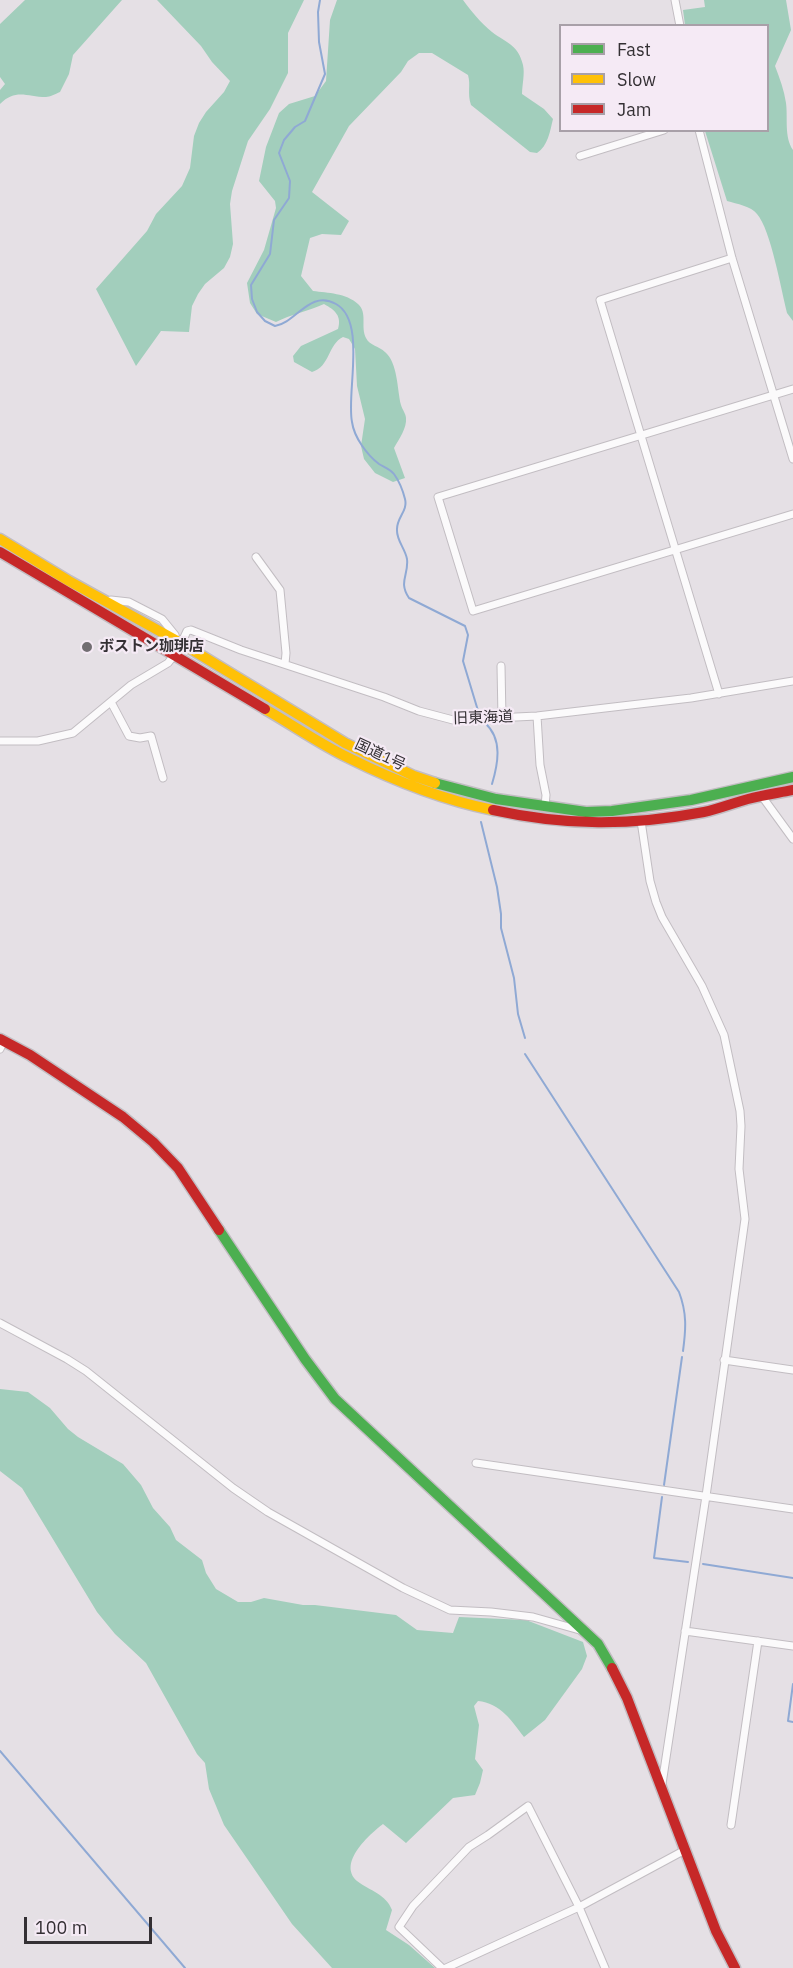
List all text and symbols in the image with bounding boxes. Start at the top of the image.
legend [559,24,769,132]
text: Fast [617,38,651,61]
text: Slow [617,68,656,91]
text: Jam [617,98,652,121]
place label: ボストン珈琲店 [99,638,204,656]
marker: ボストン珈琲店 [80,640,94,654]
street label: 旧東海道 [453,708,513,728]
street label: 国道1号 [352,735,408,775]
scale bar [27,1905,154,1943]
text: 100 m [35,1916,87,1939]

